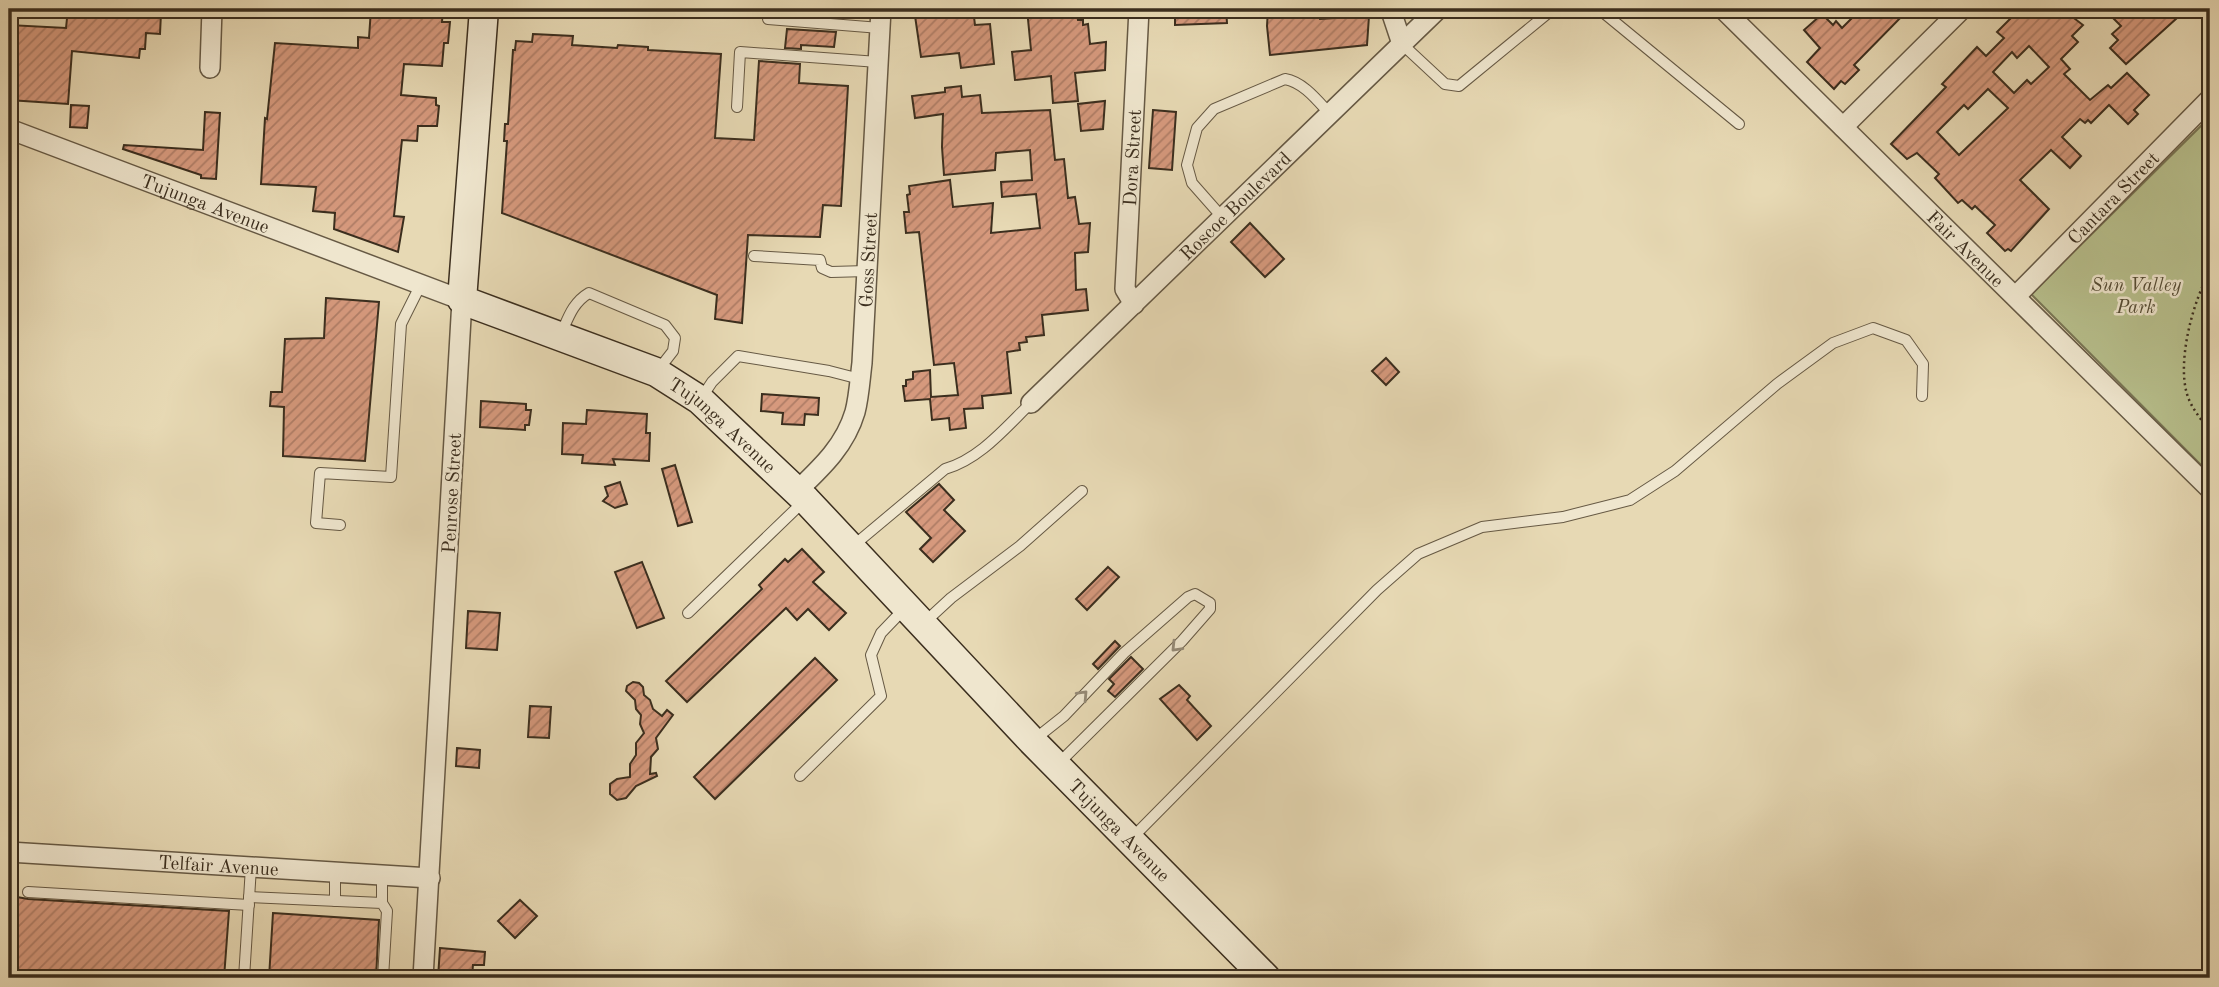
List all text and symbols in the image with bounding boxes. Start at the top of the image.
street label: Dora Street [1122,109,1146,207]
street label: Roscoe Boulevard [1178,150,1296,265]
street label: Cantara Street [2065,150,2164,249]
street label: Tujunga Avenue [138,173,271,238]
street label: Fair Avenue [1922,208,2006,292]
street label: Goss Street [858,212,882,308]
park label: Sun Valley Park [2091,277,2181,318]
street label: Tujunga Avenue [664,375,778,478]
street label: Penrose Street [441,432,466,554]
one-way arrow [1171,639,1184,652]
one-way arrow [1074,690,1087,703]
street label: Tujunga Avenue [1064,777,1172,887]
street label: Telfair Avenue [158,854,279,881]

